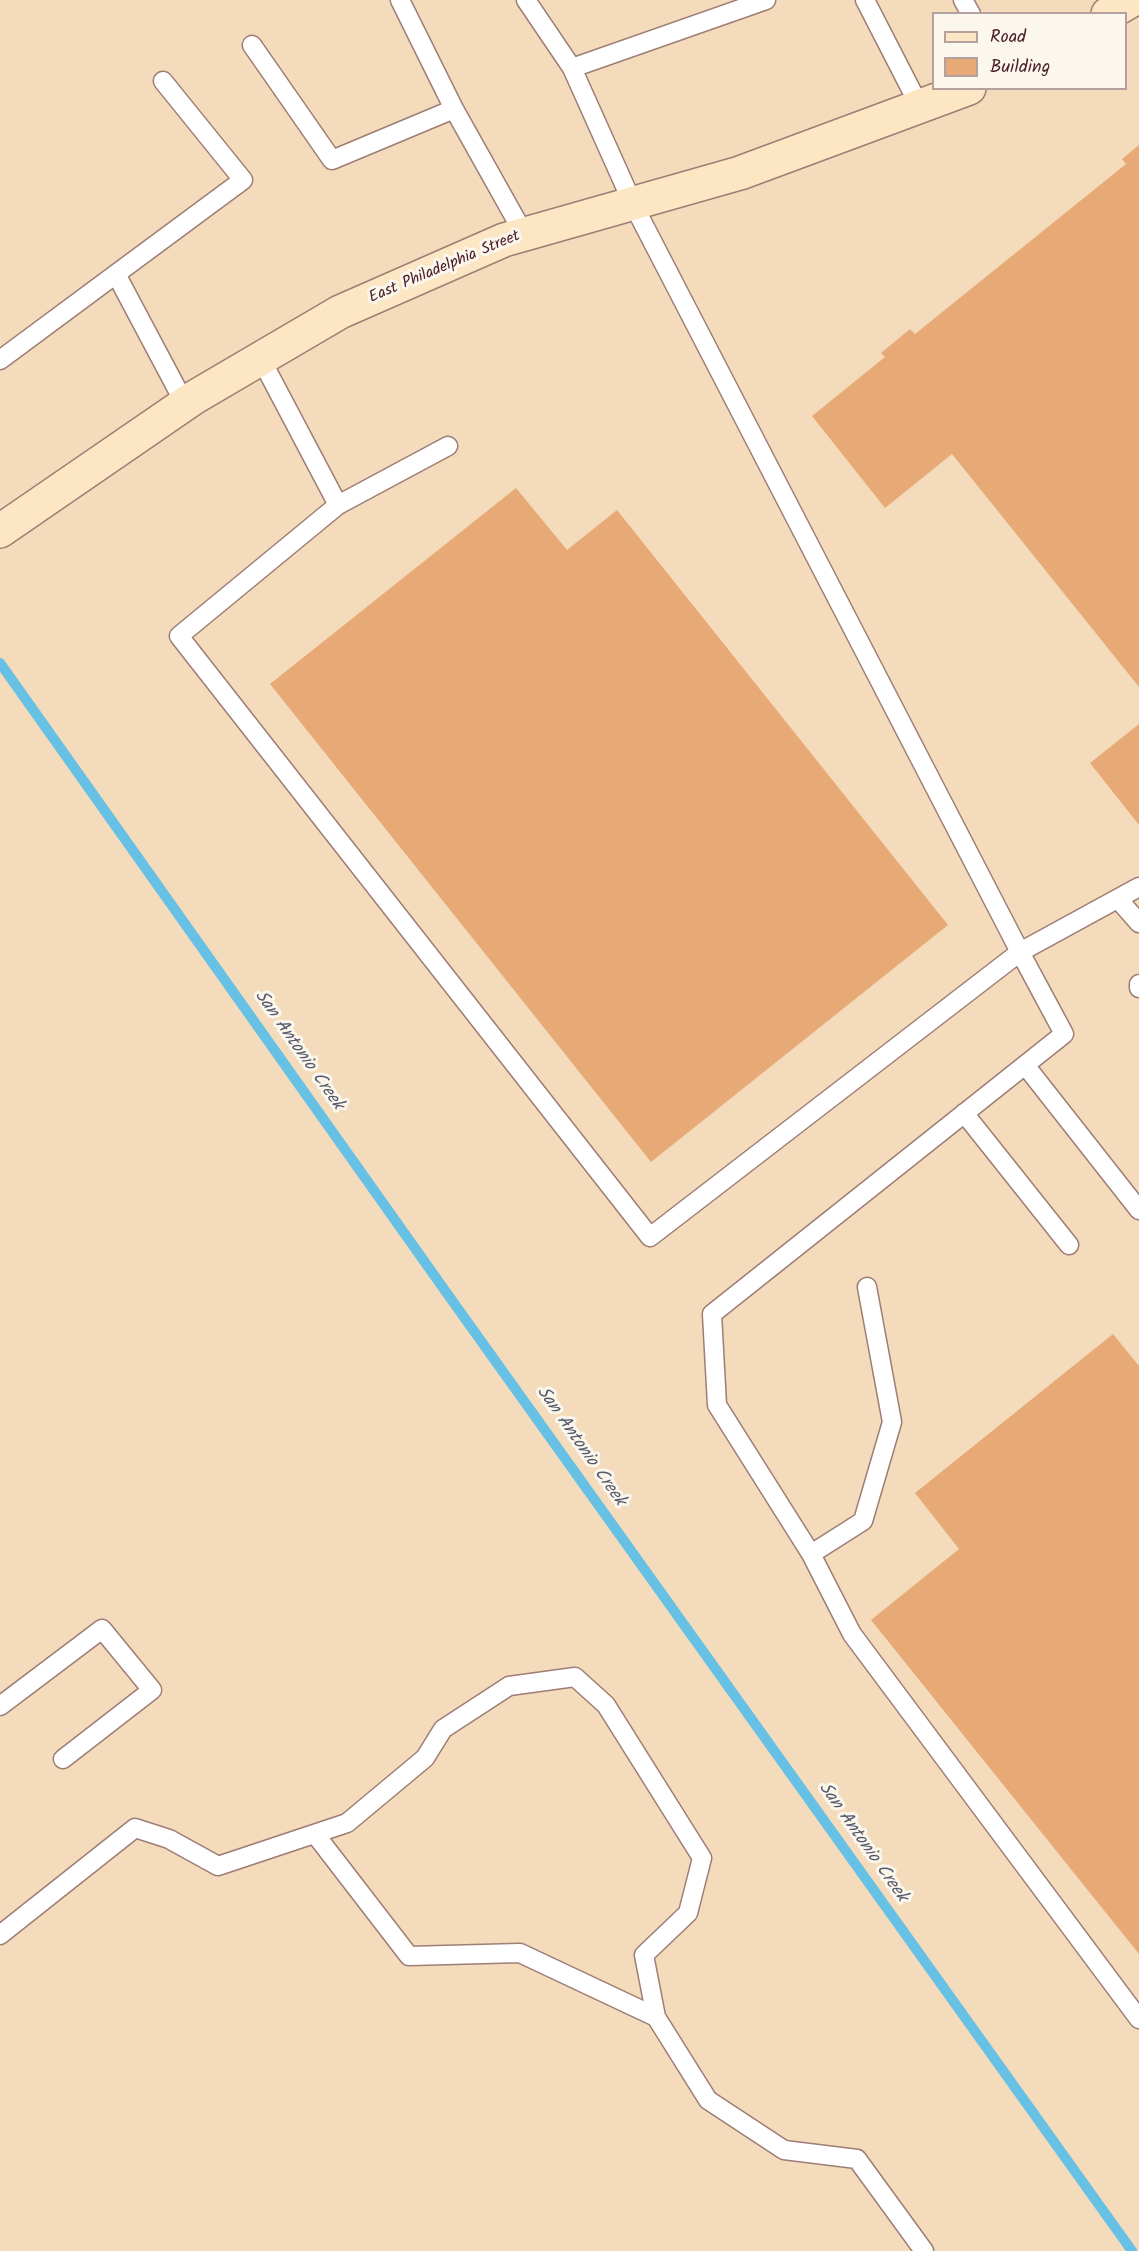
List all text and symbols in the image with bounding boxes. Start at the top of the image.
legend [932,12,1127,90]
text: Road [990,23,1026,52]
text: Building [990,53,1050,82]
street label: East Philadelphia Street [366,227,524,309]
water label: San Antonio Creek [249,987,347,1115]
water label: San Antonio Creek [531,1383,629,1511]
water label: San Antonio Creek [813,1779,911,1907]

